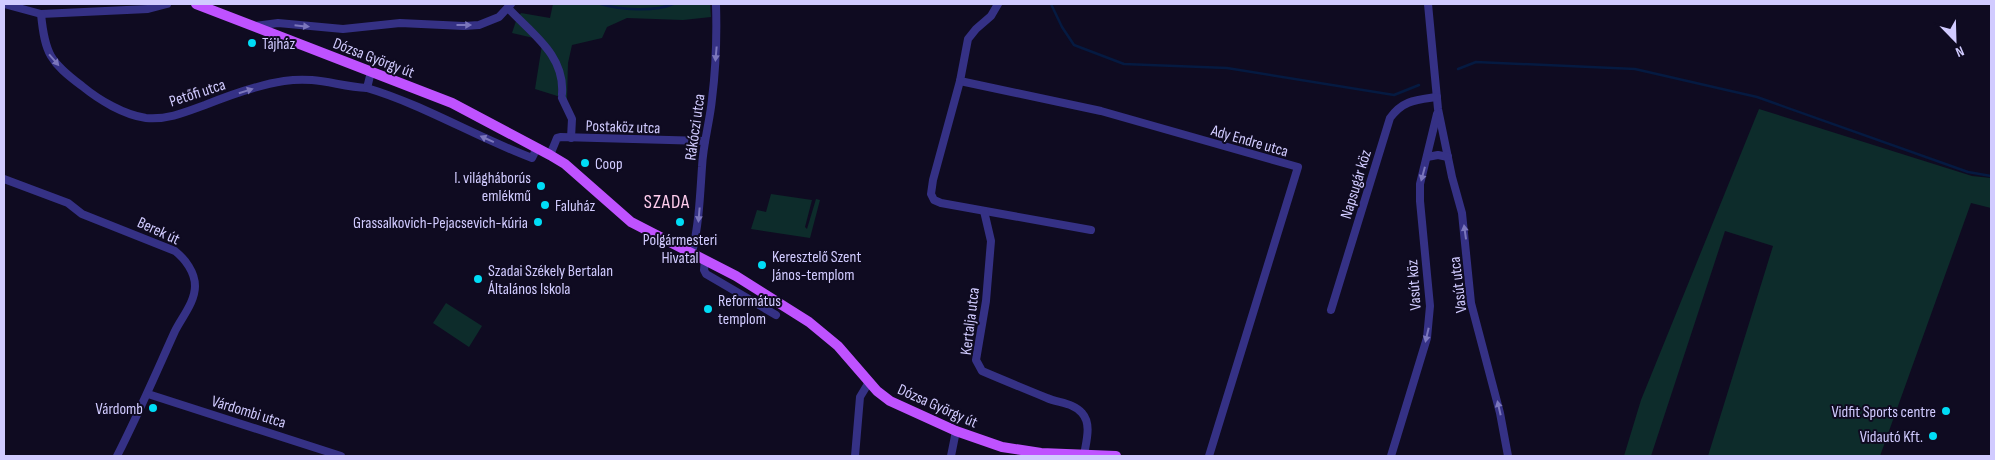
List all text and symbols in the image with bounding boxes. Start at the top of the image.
north arrow [1930,15,1980,65]
one-way arrow [294,22,310,30]
one-way arrow [456,22,472,30]
street label: Dózsa György út [330,34,417,83]
place label: Tájház [262,35,295,54]
marker: Tájház [246,37,258,49]
text: N [1953,42,1967,61]
one-way arrow [712,46,720,62]
one-way arrow [48,53,60,65]
street label: Petőfi utca [167,75,228,111]
one-way arrow [239,87,254,95]
street label: Rákóczi utca [681,93,710,162]
street label: Postaköz utca [585,117,661,138]
street label: Ady Endre utca [1208,121,1290,161]
one-way arrow [480,135,494,143]
street label: Napsugár köz [1337,147,1376,221]
place label: Coop [595,155,623,174]
marker: Coop [579,157,591,169]
one-way arrow [1419,166,1427,181]
place label: I. világháborús emlékmű [454,169,531,206]
marker: I. világháborús emlékmű [535,180,547,192]
district label: SZADA [644,191,690,214]
place label: Faluház [555,197,596,216]
marker: Faluház [539,199,551,211]
one-way arrow [695,208,703,224]
street label: Berek út [134,213,183,249]
place label: Grassalkovich-Pejacsevich-kúria [353,214,528,233]
marker: Grassalkovich-Pejacsevich-kúria [532,216,544,228]
marker: Polgármesteri Hivatal [674,216,686,228]
one-way arrow [1461,224,1469,240]
place label: Polgármesteri Hivatal [643,231,717,268]
place label: Keresztelő Szent János-templom [771,248,862,285]
street label: Vasút utca [1446,256,1471,314]
marker: Keresztelő Szent János-templom [756,259,768,271]
street label: Vasút köz [1403,259,1426,311]
place label: Szadai Székely Bertalan Általános Iskola [487,262,613,299]
marker: Szadai Székely Bertalan Általános Iskola [472,273,484,285]
street label: Kertalja utca [957,286,984,356]
place label: Református templom [718,292,781,329]
marker: Református templom [702,303,714,315]
one-way arrow [1423,327,1431,342]
street label: Dózsa György út [894,380,980,432]
street label: Várdombi utca [209,392,288,433]
place label: Várdomb [96,400,143,419]
one-way arrow [1495,401,1503,416]
marker: Várdomb [147,402,159,414]
place label: Vidfit Sports centre [1831,403,1936,422]
marker: Vidfit Sports centre [1940,405,1952,417]
place label: Vidautó Kft. [1860,428,1923,447]
marker: Vidautó Kft. [1927,430,1939,442]

